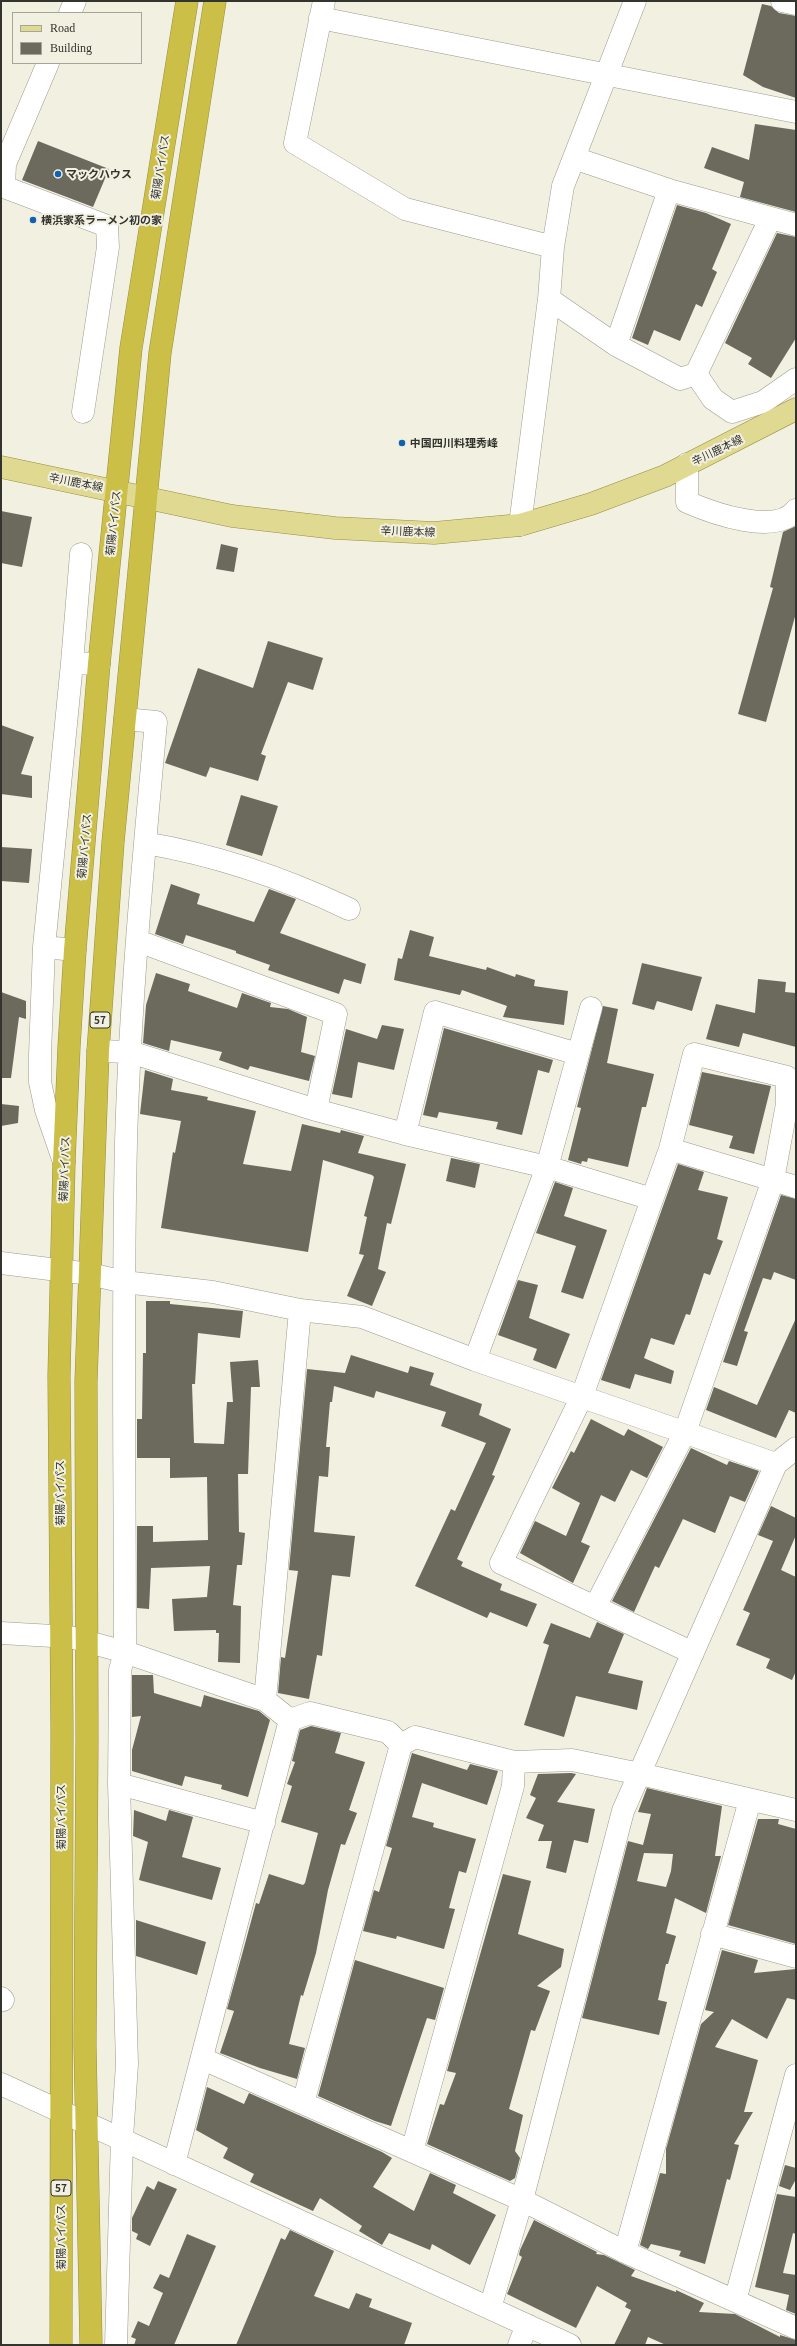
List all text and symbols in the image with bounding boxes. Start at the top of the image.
legend [12,12,142,64]
text: Road [50,21,75,35]
text: Building [50,41,92,55]
street label: 菊陽バイパス [148,133,172,201]
place label: マックハウス [66,167,132,181]
marker: マックハウス [53,169,63,179]
place label: 横浜家系ラーメン初の家 [41,213,162,227]
marker: 横浜家系ラーメン初の家 [28,215,38,225]
street label: 辛川鹿本線 [689,432,745,468]
place label: 中国四川料理秀峰 [410,436,498,450]
marker: 中国四川料理秀峰 [397,438,407,448]
street label: 辛川鹿本線 [48,470,104,494]
street label: 菊陽バイパス [103,489,123,557]
street label: 辛川鹿本線 [380,523,436,539]
street label: 菊陽バイパス [75,813,93,879]
road number: 57 [90,1012,110,1028]
street label: 菊陽バイパス [56,1136,72,1202]
street label: 菊陽バイパス [53,1460,67,1526]
street label: 菊陽バイパス [54,1784,68,1850]
road number: 57 [51,2180,71,2196]
street label: 菊陽バイパス [54,2204,68,2270]

